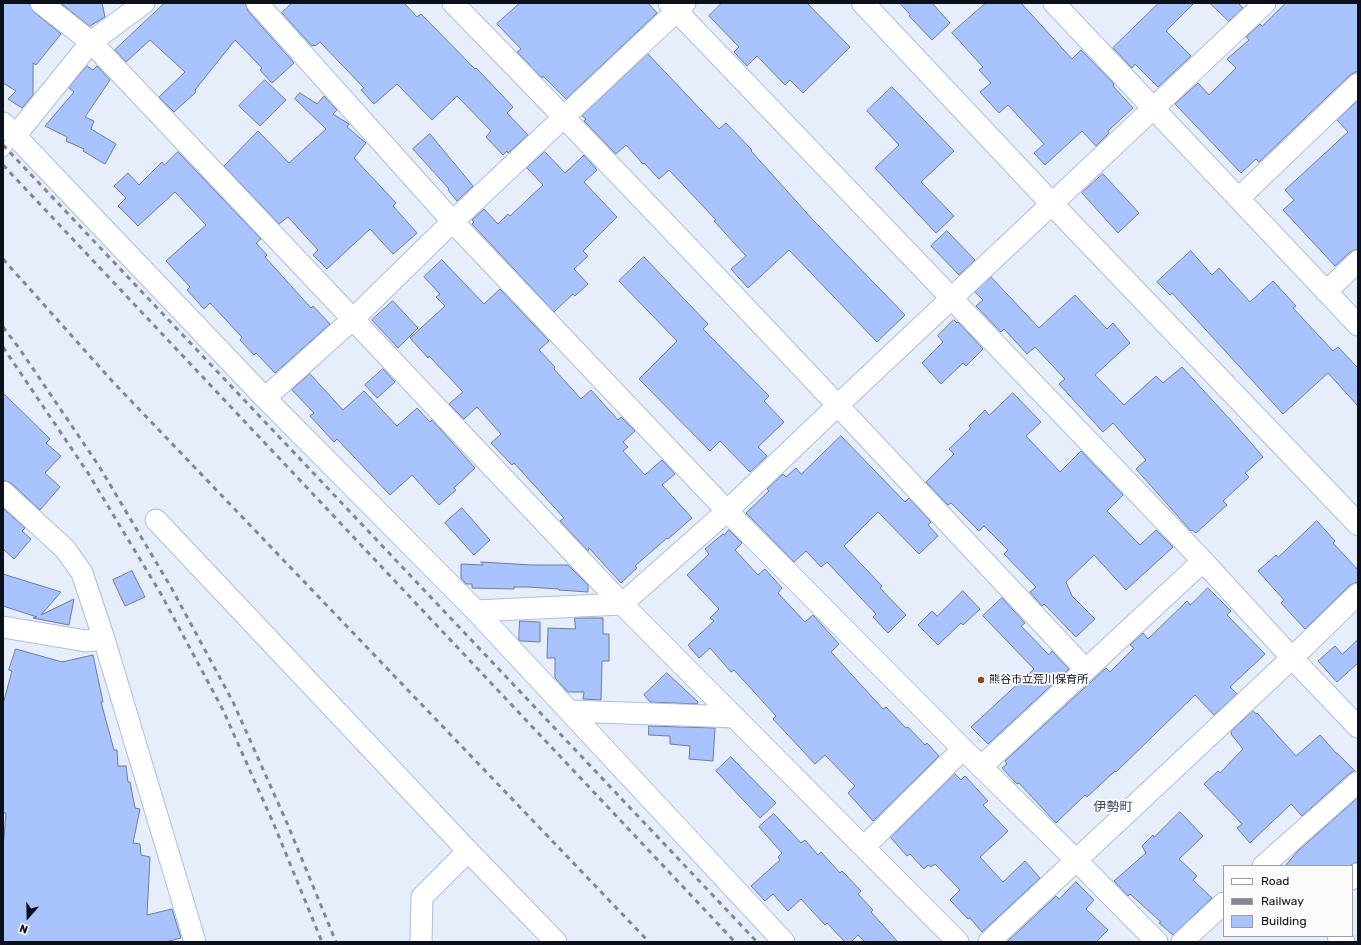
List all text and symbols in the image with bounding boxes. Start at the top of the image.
place label: 熊谷市立荒川保育所 [989,673,1088,687]
marker: 熊谷市立荒川保育所 [976,675,986,685]
district label: 伊勢町 [1094,799,1132,815]
legend [1223,865,1353,937]
text: Road [1261,874,1289,888]
text: Railway [1261,894,1304,908]
north arrow [8,897,48,937]
text: Building [1261,914,1307,928]
text: N [18,921,30,936]

